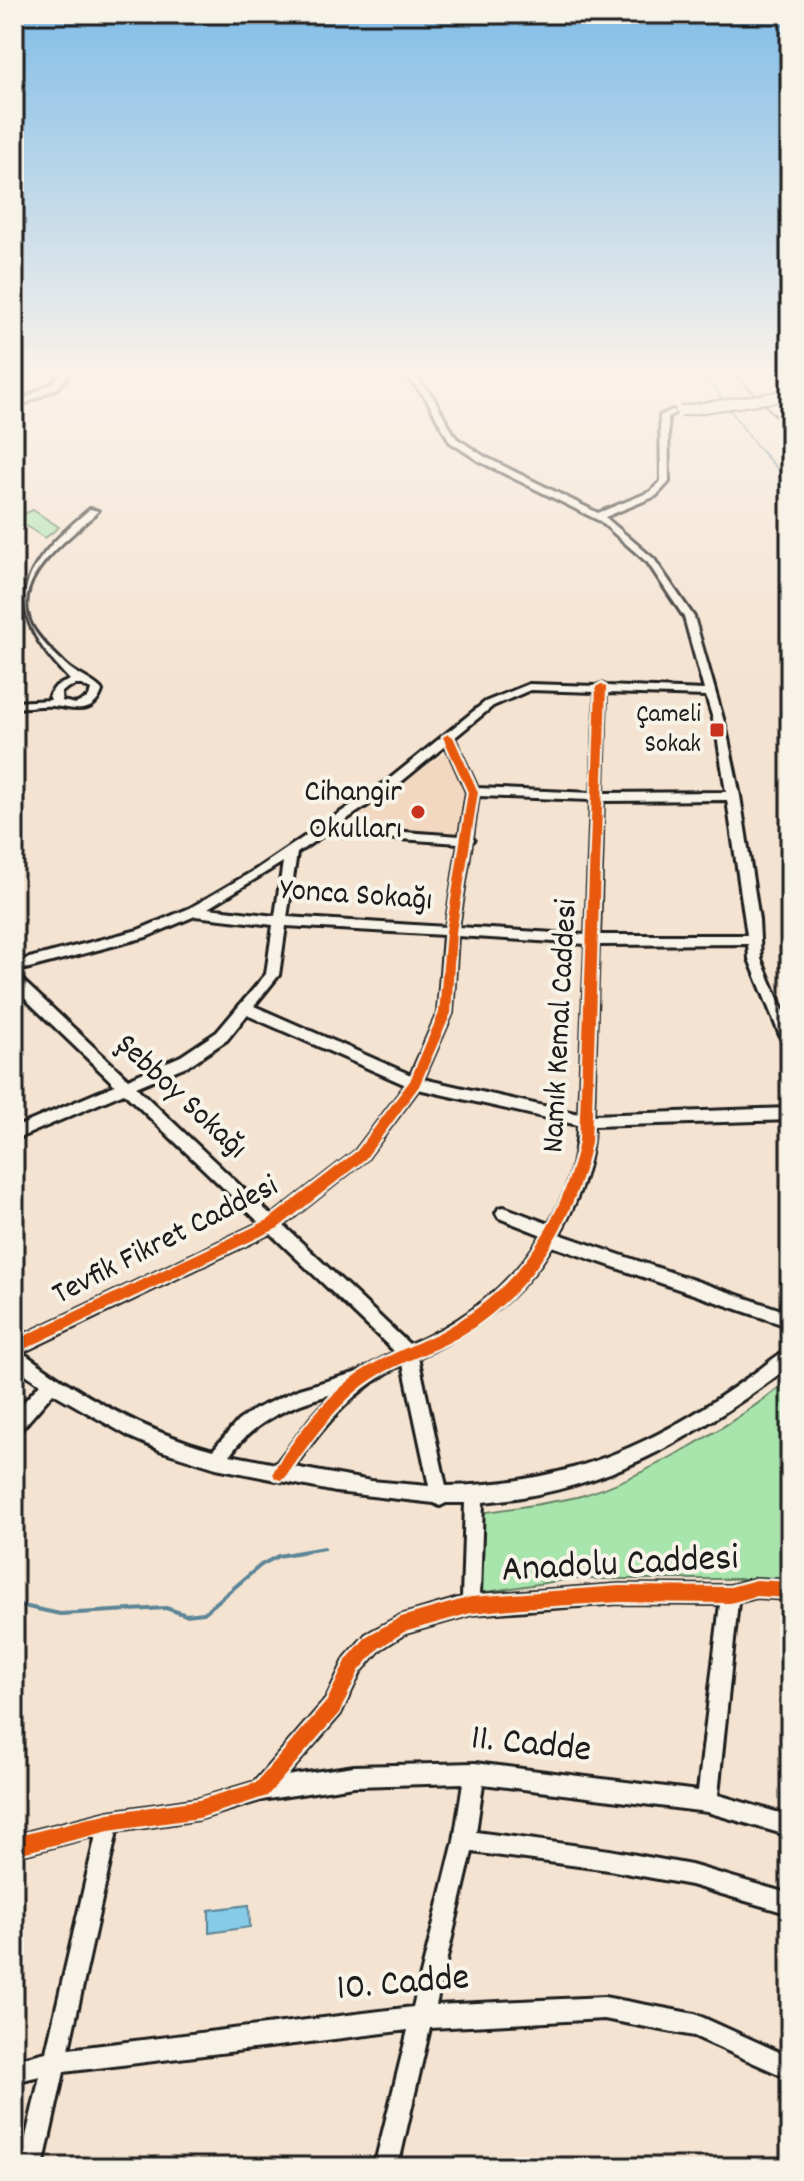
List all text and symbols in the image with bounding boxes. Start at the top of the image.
place label: Çameli Sokak [636,697,701,764]
marker: Çameli Sokak [708,721,726,739]
place label: Cihangir Okulları [304,771,402,854]
marker: Cihangir Okulları [409,803,427,821]
street label: Yonca Sokağı [278,869,434,925]
street label: Namık Kemal Caddesi [532,898,592,1154]
street label: Şebboy Sokağı [104,1025,256,1171]
street label: Tevfik Fikret Caddesi [45,1165,287,1319]
street label: Anadolu Caddesi [500,1532,740,1600]
street label: 11. Cadde [468,1712,594,1780]
street label: 10. Cadde [334,1952,472,2018]

